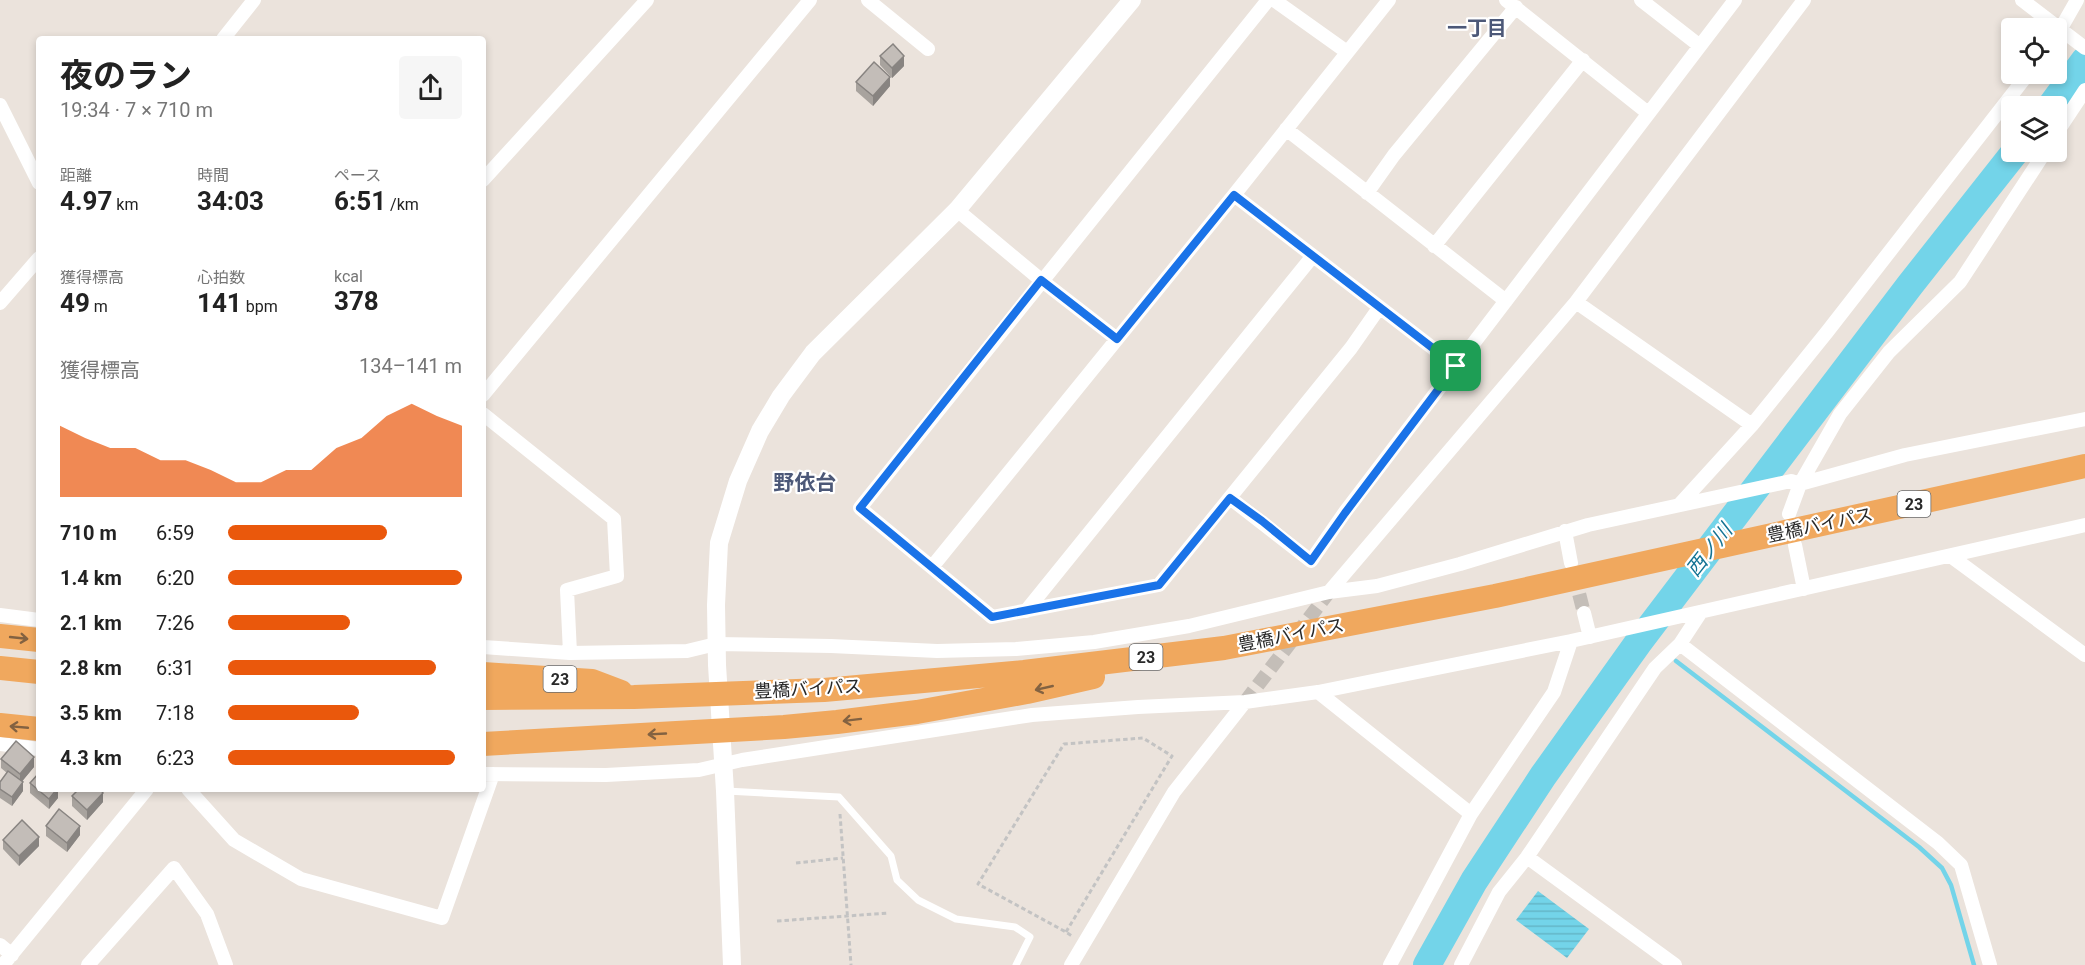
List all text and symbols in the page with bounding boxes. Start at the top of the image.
district label: 一丁目 [1447,16,1507,40]
map controls [2001,18,2067,162]
button: locate [2001,18,2067,84]
text: 夜のラン [60,56,192,95]
button: share [399,56,462,119]
button: layers [2001,96,2067,162]
text: 19:34 · 7 × 710 m [60,98,213,122]
text: 距離 [60,166,92,185]
text: 時間 [197,166,229,185]
text: ペース [334,166,381,185]
text: 4.97 [60,186,112,216]
text: 34:03 [197,186,264,216]
text: 6:51 [334,186,386,216]
text: km [112,195,138,214]
text: /km [386,195,419,214]
text: kcal [334,267,363,286]
text: 獲得標高 [60,268,124,287]
text: 心拍数 [197,268,245,287]
text: 378 [334,286,379,316]
text: 49 [60,288,90,318]
text: 141 [197,288,242,318]
text: m [90,297,108,316]
text: bpm [242,297,278,316]
pin [1430,340,1481,391]
icon: arrive [1439,349,1472,382]
text: 134–141 m [359,354,462,378]
text: 獲得標高 [60,358,140,382]
district label: 野依台 [774,471,837,495]
road number: 23 [1898,491,1930,517]
street label: 豊橋バイパス [1765,503,1875,546]
water label: 西ノ川 [1681,517,1738,581]
text: 710 m [60,521,117,545]
text: 6:59 [156,521,195,545]
text: 1.4 km [60,566,122,590]
text: 6:20 [156,566,195,590]
text: 2.1 km [60,611,122,635]
text: 7:26 [156,611,195,635]
street label: 豊橋バイパス [1236,614,1346,655]
one-way arrow [9,633,29,644]
road number: 23 [1130,644,1162,670]
text: 2.8 km [60,656,122,680]
text: 6:31 [156,656,195,680]
road number: 23 [544,666,576,692]
street label: 豊橋バイパス [754,675,862,702]
one-way arrow [1035,683,1054,695]
text: 3.5 km [60,701,122,725]
text: 7:18 [156,701,195,725]
one-way arrow [842,715,862,726]
one-way arrow [10,721,30,732]
one-way arrow [648,729,668,740]
text: 4.3 km [60,746,122,770]
text: 6:23 [156,746,195,770]

